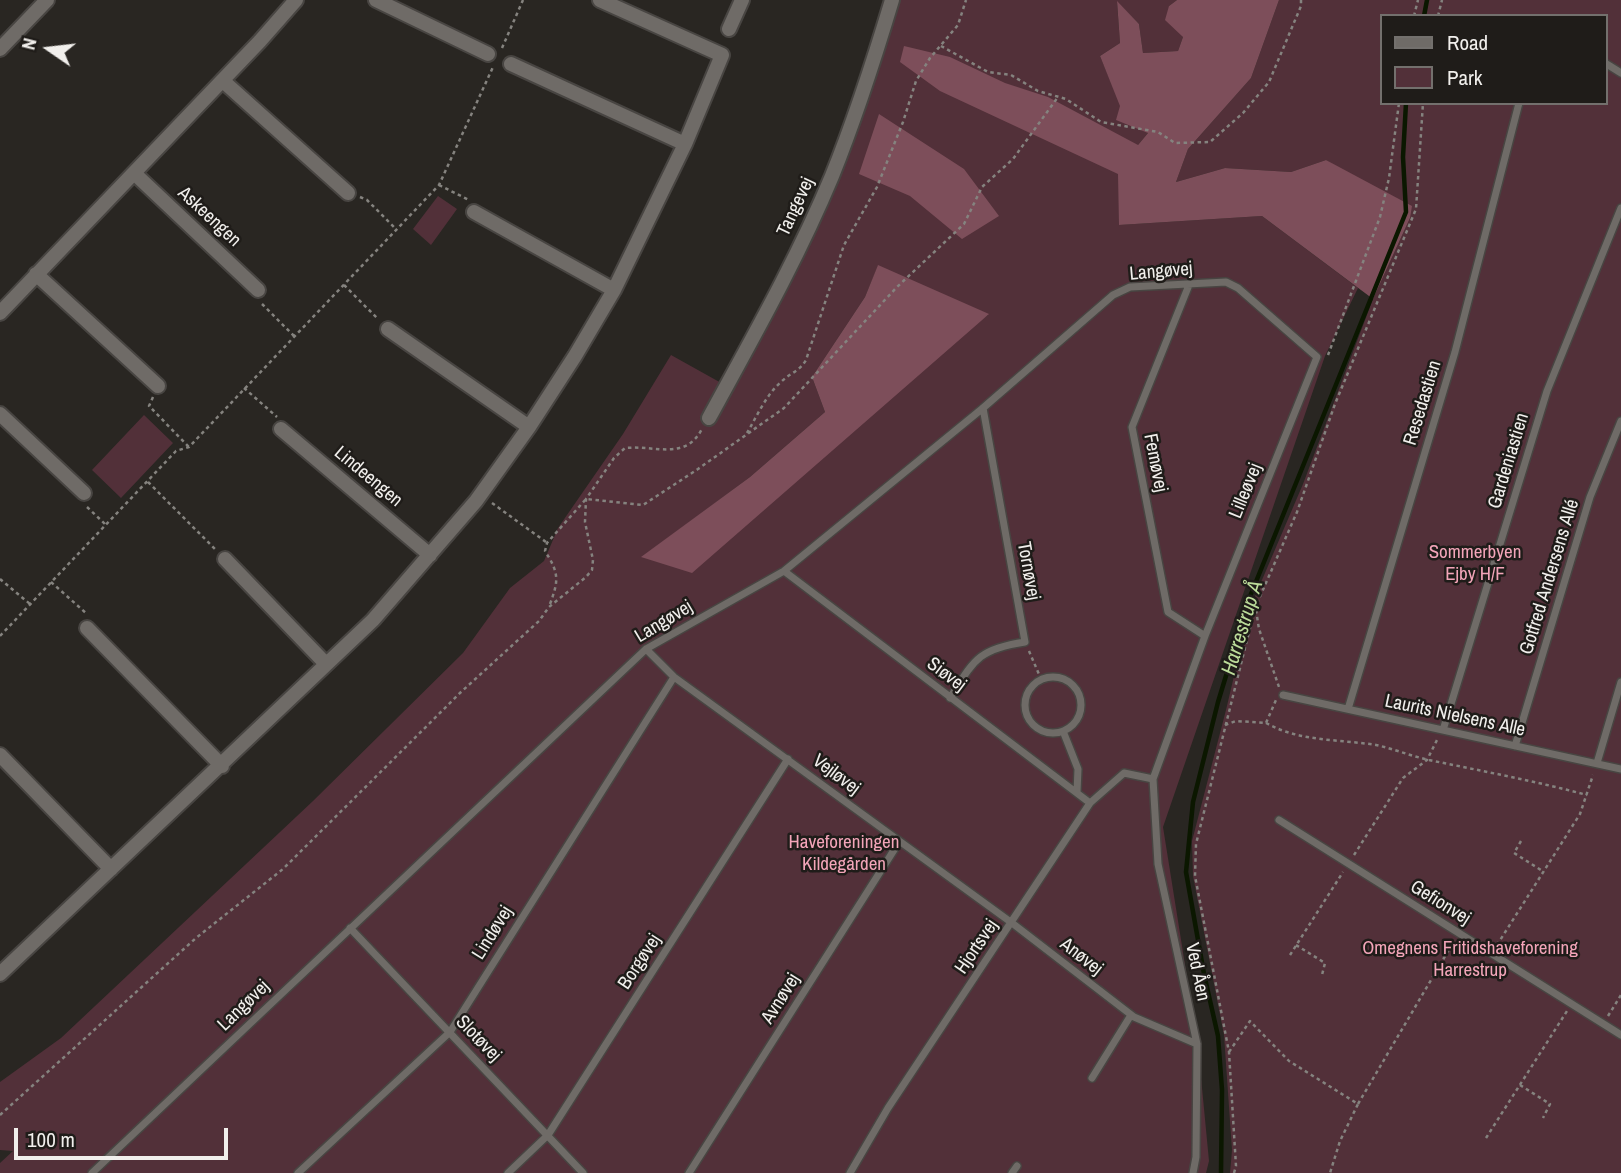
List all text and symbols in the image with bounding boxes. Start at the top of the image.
north arrow [14,14,84,84]
legend [1380,14,1607,105]
text: Road [1447,28,1488,57]
text: N [15,35,43,53]
text: Park [1447,63,1482,92]
street label: Tangevej [772,174,820,240]
street label: Askeengen [173,182,245,252]
street label: Langøvej [1129,258,1193,286]
street label: Resedastien [1399,358,1447,448]
street label: Gardeniastien [1484,410,1534,512]
street label: Femøvej [1138,432,1172,494]
street label: Lindeengen [329,442,407,512]
street label: Lilleøvej [1225,460,1267,522]
street label: Gotfred Andersens Allé [1516,497,1584,657]
street label: Tornøvej [1012,540,1044,602]
park label: Sommerbyen Ejby H/F [1429,542,1521,586]
water label: Harrestrup Å [1217,578,1269,678]
street label: Langøvej [631,596,697,648]
street label: Siøvej [922,653,970,697]
street label: Laurits Nielsens Alle [1383,690,1527,742]
street label: Vejløvej [808,750,864,800]
park label: Haveforeningen Kildegården [789,832,899,876]
street label: Gefionvej [1406,876,1474,930]
street label: Lindøvej [468,902,518,964]
street label: Hjortsvej [951,916,1003,978]
street label: Borgøvej [614,930,666,994]
street label: Anøvej [1055,933,1107,981]
park label: Omegnens Fritidshaveforening Harrestrup [1362,938,1578,982]
street label: Ved Åen [1180,941,1214,1003]
street label: Avnøvej [757,970,805,1028]
street label: Langøvej [213,976,275,1036]
street label: Slotøvej [451,1011,505,1067]
scale bar [18,1114,231,1158]
text: 100 m [27,1125,75,1154]

